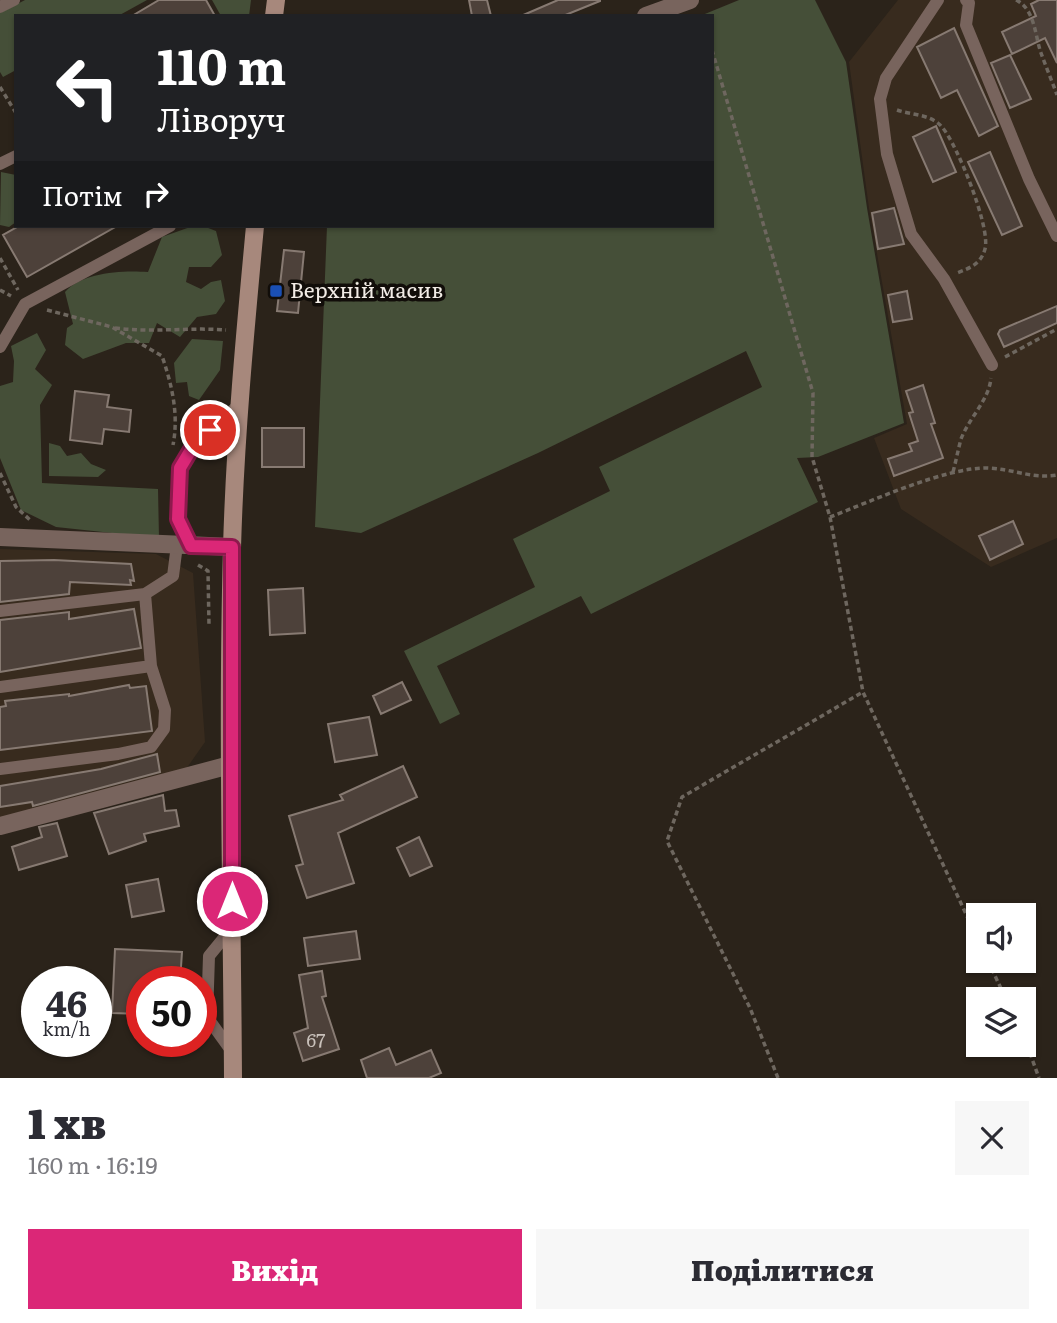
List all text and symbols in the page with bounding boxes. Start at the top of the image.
text: 110 m [157,27,286,100]
icon: left [42,42,133,133]
text: Ліворуч [157,94,286,142]
text: Потім [42,175,123,214]
icon: right [137,175,175,213]
place label: Верхній масив [290,273,443,304]
marker: Верхній масив [268,283,284,299]
pin [180,400,240,460]
icon: arrive [191,411,229,449]
position arrow [195,864,269,938]
map controls [966,903,1036,1057]
button: sound [966,903,1036,973]
speed limit sign: 50 [126,966,217,1057]
text: 46 [46,976,87,1028]
button: layers [966,987,1036,1057]
text: km/h [43,1015,90,1042]
house number: 67 [307,1026,325,1053]
text: 1 хв [28,1090,106,1152]
button: close [955,1101,1029,1175]
text: 160 m · 16:19 [28,1147,158,1181]
button: Вихід [28,1229,522,1309]
button: Поділитися [536,1229,1029,1309]

